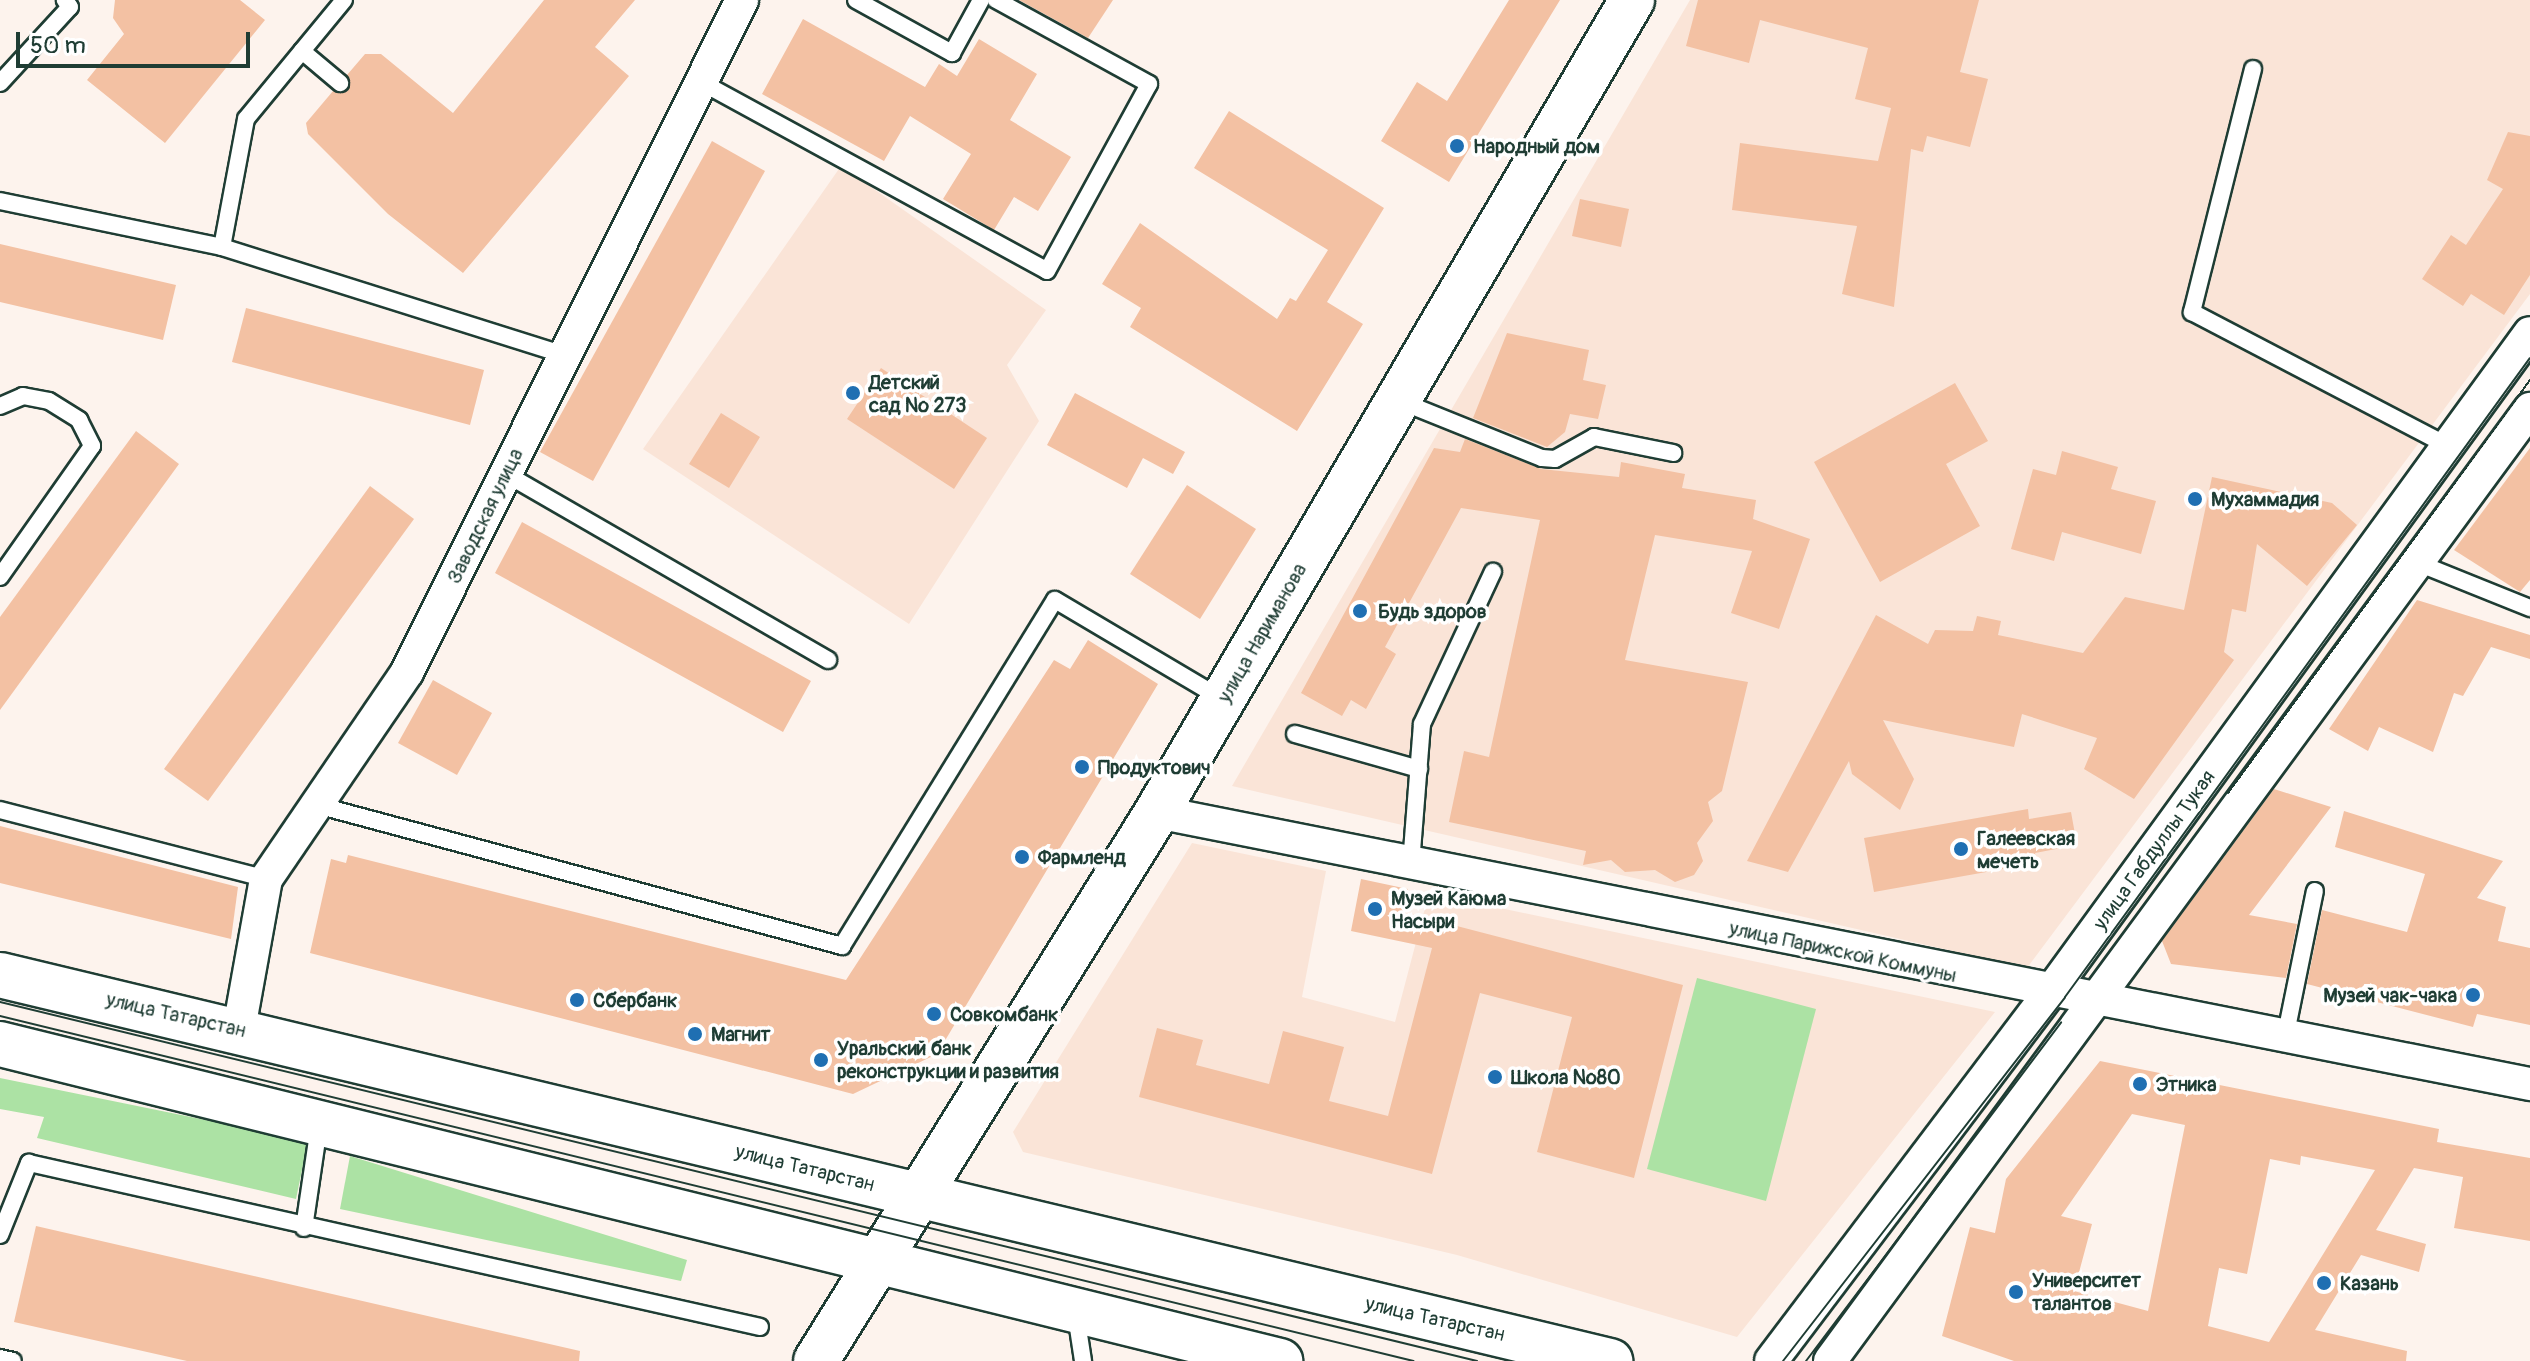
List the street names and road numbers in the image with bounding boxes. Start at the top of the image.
street label: Заводская улица [442,445,528,587]
street label: улица Нариманова [1212,559,1312,707]
street label: улица Габдуллы Тукая [2088,766,2220,934]
street label: улица Парижской Коммуны [1727,916,1959,988]
street label: улица Татарстан [104,987,248,1043]
street label: улица Татарстан [733,1139,877,1197]
street label: улица Татарстан [1363,1291,1507,1347]

